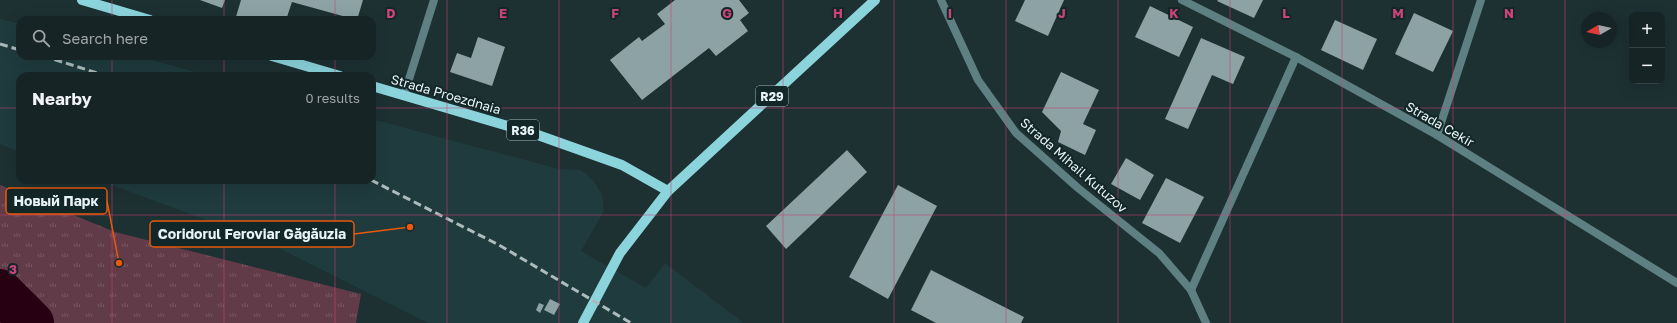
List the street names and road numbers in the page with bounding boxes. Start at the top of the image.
street label: Strada Proezdnaia [389,71,503,117]
road number: R29 [756,86,788,106]
street label: Strada Cekir [1403,98,1477,150]
street label: Strada Mihail Kutuzov [1017,114,1131,216]
road number: R36 [507,120,539,140]

